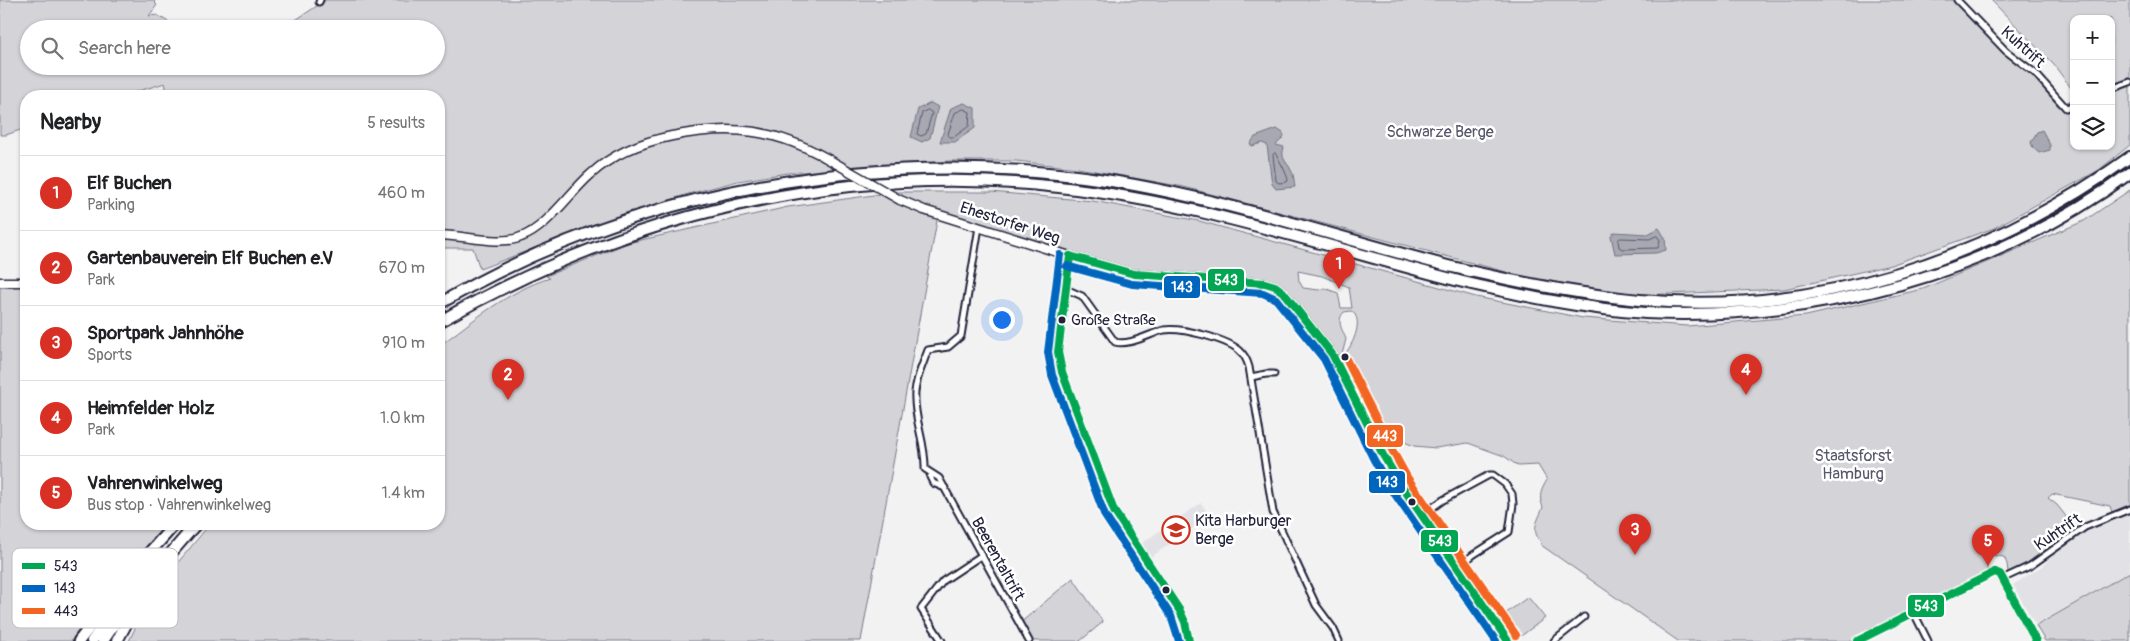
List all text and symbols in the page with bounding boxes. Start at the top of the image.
map controls [2070,15,2115,150]
button: + [2070,15,2115,60]
search box [20,20,445,75]
street label: Kuhtrift [1997,22,2050,73]
icon: search [38,34,66,62]
text: Search here [78,36,171,60]
button: − [2070,60,2115,105]
button: layers [2070,105,2115,150]
text: Nearby [40,109,101,136]
text: 5 results [367,113,425,133]
park label: Schwarze Berge [1386,122,1494,142]
text: Elf Buchen [87,171,172,195]
text: 1 [53,183,59,203]
text: 460 m [378,183,425,203]
text: Parking [87,195,135,215]
street label: Ehestorfer Weg [958,197,1062,249]
text: Gartenbauverein Elf Buchen e.V [87,246,333,270]
pin: 1 [1323,248,1355,289]
text: 2 [52,258,60,278]
text: 670 m [379,258,425,278]
line badge: 543 [1207,268,1245,292]
text: Park [87,270,115,290]
text: 543 [1214,272,1238,289]
line badge: 143 [1163,275,1201,299]
text: 143 [1171,279,1193,296]
your location [989,307,1015,333]
place label: Große Straße [1071,311,1156,330]
marker: Große Straße [1057,315,1067,325]
text: Sportpark Jahnhöhe [87,321,244,345]
text: 3 [52,333,60,353]
text: 910 m [382,333,425,353]
text: Sports [87,345,132,365]
unlabelled marker [1340,352,1350,362]
pin: 4 [1730,354,1762,395]
pin: 2 [492,359,524,400]
text: Heimfelder Holz [87,396,214,420]
text: 4 [51,408,61,428]
text: 1.0 km [380,408,425,428]
text: Park [87,420,115,440]
line badge: 443 [1366,424,1404,448]
text: 443 [1373,428,1397,445]
park label: Staatsforst Hamburg [1814,446,1892,484]
line badge: 143 [1368,470,1406,494]
text: Vahrenwinkelweg [87,471,223,495]
text: 143 [1376,474,1398,491]
text: 5 [52,483,60,503]
text: 1.4 km [382,483,425,503]
text: Bus stop · Vahrenwinkelweg [87,495,271,515]
unlabelled marker [1407,497,1417,507]
street label: Kuhtrift [2030,509,2086,555]
place label: Kita Harburger Berge [1195,511,1292,549]
street label: Beerentaltrift [967,514,1029,605]
pin: 3 [1619,514,1651,555]
school or university icon: Kita Harburger Berge [1161,515,1191,545]
pin: 5 [1972,525,2004,566]
line badge: 543 [1420,529,1459,553]
text: 543 [1428,533,1452,550]
legend [12,548,178,628]
text: 543 [54,558,78,575]
text: 143 [54,580,76,597]
unlabelled marker [1161,585,1171,595]
line badge: 543 [1907,594,1945,618]
text: 543 [1914,598,1938,615]
text: 443 [54,603,78,620]

